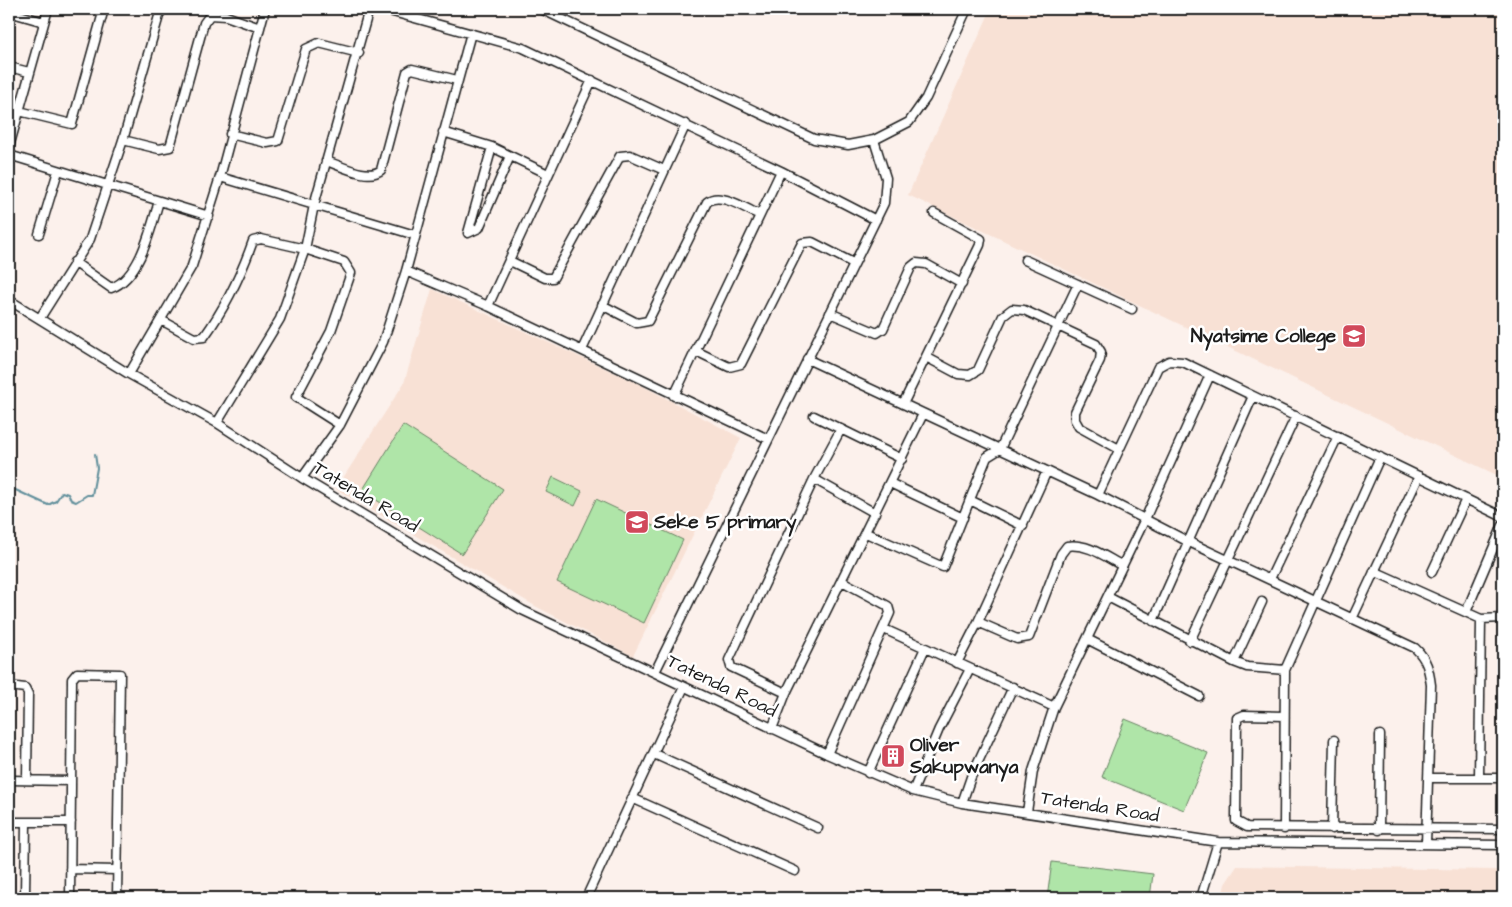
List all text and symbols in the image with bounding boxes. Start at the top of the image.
place label: Nyatsime College [1191,323,1337,351]
school or university icon: Nyatsime College [1341,323,1367,349]
street label: Tatenda Road [308,455,424,540]
school or university icon: Seke 5 primary [624,509,650,535]
place label: Seke 5 primary [653,509,797,537]
street label: Tatenda Road [662,648,782,724]
place label: Oliver Sakupwanya [909,732,1019,782]
building icon: Oliver Sakupwanya [880,743,906,769]
street label: Tatenda Road [1039,784,1161,830]

